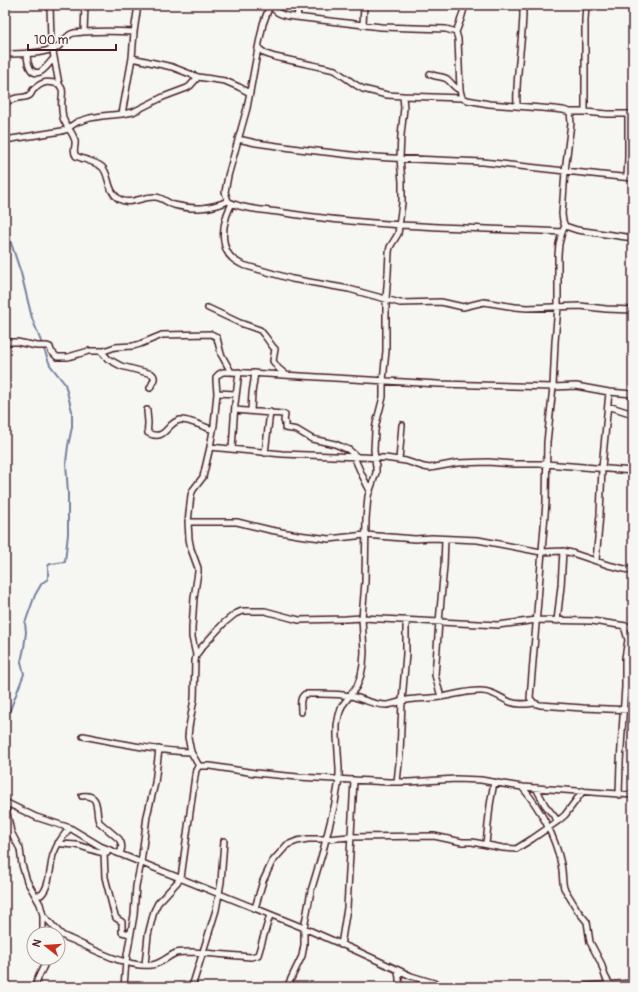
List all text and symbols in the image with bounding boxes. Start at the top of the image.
scale bar [28,26,116,52]
text: 100 m [34,33,69,48]
north arrow [26,926,66,966]
text: N [30,937,44,949]

